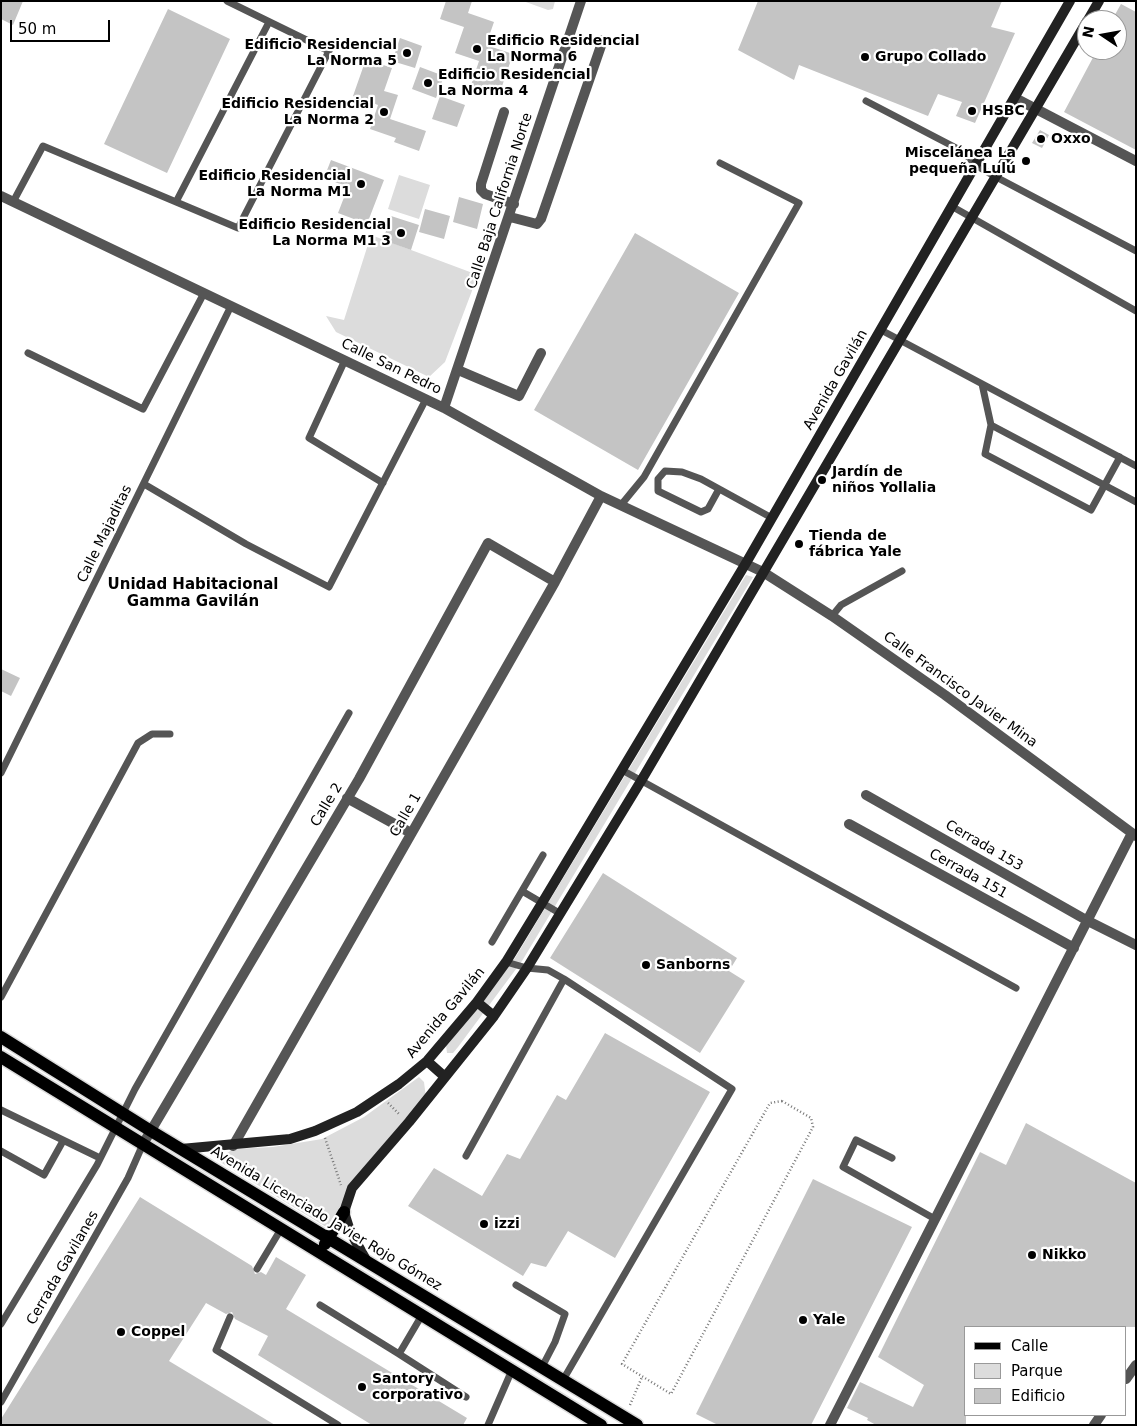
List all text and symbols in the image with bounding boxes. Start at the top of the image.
scale bar [12,10,112,42]
north arrow [1077,10,1127,60]
text: 50 m [18,20,56,38]
text: N [1079,25,1097,39]
place label: Edificio Residencial La Norma 6 [487,33,640,65]
place label: Edificio Residencial La Norma 5 [244,37,397,70]
marker: Edificio Residencial La Norma 6 [471,43,483,55]
marker: Edificio Residencial La Norma 5 [401,47,413,59]
place label: Grupo Collado [875,49,986,65]
marker: Grupo Collado [859,51,871,63]
place label: Edificio Residencial La Norma 4 [438,67,591,100]
marker: Edificio Residencial La Norma 4 [422,77,434,89]
place label: Edificio Residencial La Norma 2 [221,96,374,128]
place label: HSBC [982,103,1025,119]
marker: HSBC [966,105,978,117]
marker: Edificio Residencial La Norma 2 [378,106,390,118]
street label: Calle Baja California Norte [464,111,536,291]
place label: Oxxo [1051,131,1091,147]
marker: Oxxo [1035,133,1047,145]
place label: Miscelánea La pequeña Lulú [905,145,1016,178]
marker: Miscelánea La pequeña Lulú [1020,155,1032,167]
place label: Edificio Residencial La Norma M1 [198,168,351,200]
marker: Edificio Residencial La Norma M1 [355,178,367,190]
place label: Edificio Residencial La Norma M1 3 [238,217,391,250]
marker: Edificio Residencial La Norma M1 3 [395,227,407,239]
street label: Avenida Gavilán [800,327,872,433]
street label: Calle San Pedro [338,335,444,399]
place label: Jardín de niños Yollalia [832,464,936,497]
marker: Jardín de niños Yollalia [816,474,828,486]
street label: Calle Majaditas [74,482,136,586]
place label: Tienda de fábrica Yale [809,528,901,560]
marker: Tienda de fábrica Yale [793,538,805,550]
district label: Unidad Habitacional Gamma Gavilán [108,576,278,611]
street label: Calle Francisco Javier Mina [880,628,1040,752]
street label: Calle 2 [307,780,347,830]
street label: Calle 1 [387,790,425,840]
street label: Cerrada 153 [942,817,1026,875]
street label: Cerrada 151 [926,846,1010,902]
place label: Sanborns [656,957,730,973]
marker: Sanborns [640,959,652,971]
street label: Avenida Gavilán [403,964,489,1062]
street label: Avenida Licenciado Javier Rojo Gómez [207,1143,445,1295]
street label: Cerrada Gavilanes [23,1208,103,1328]
place label: izzi [494,1216,520,1232]
marker: izzi [478,1218,490,1230]
place label: Nikko [1042,1247,1086,1263]
marker: Nikko [1026,1249,1038,1261]
place label: Yale [813,1312,846,1328]
marker: Yale [797,1314,809,1326]
place label: Coppel [131,1324,185,1340]
marker: Coppel [115,1326,127,1338]
legend [964,1326,1127,1416]
text: Calle [1011,1337,1048,1355]
text: Parque [1011,1362,1063,1380]
place label: Santory corporativo [372,1371,463,1404]
marker: Santory corporativo [356,1381,368,1393]
text: Edificio [1011,1387,1065,1405]

